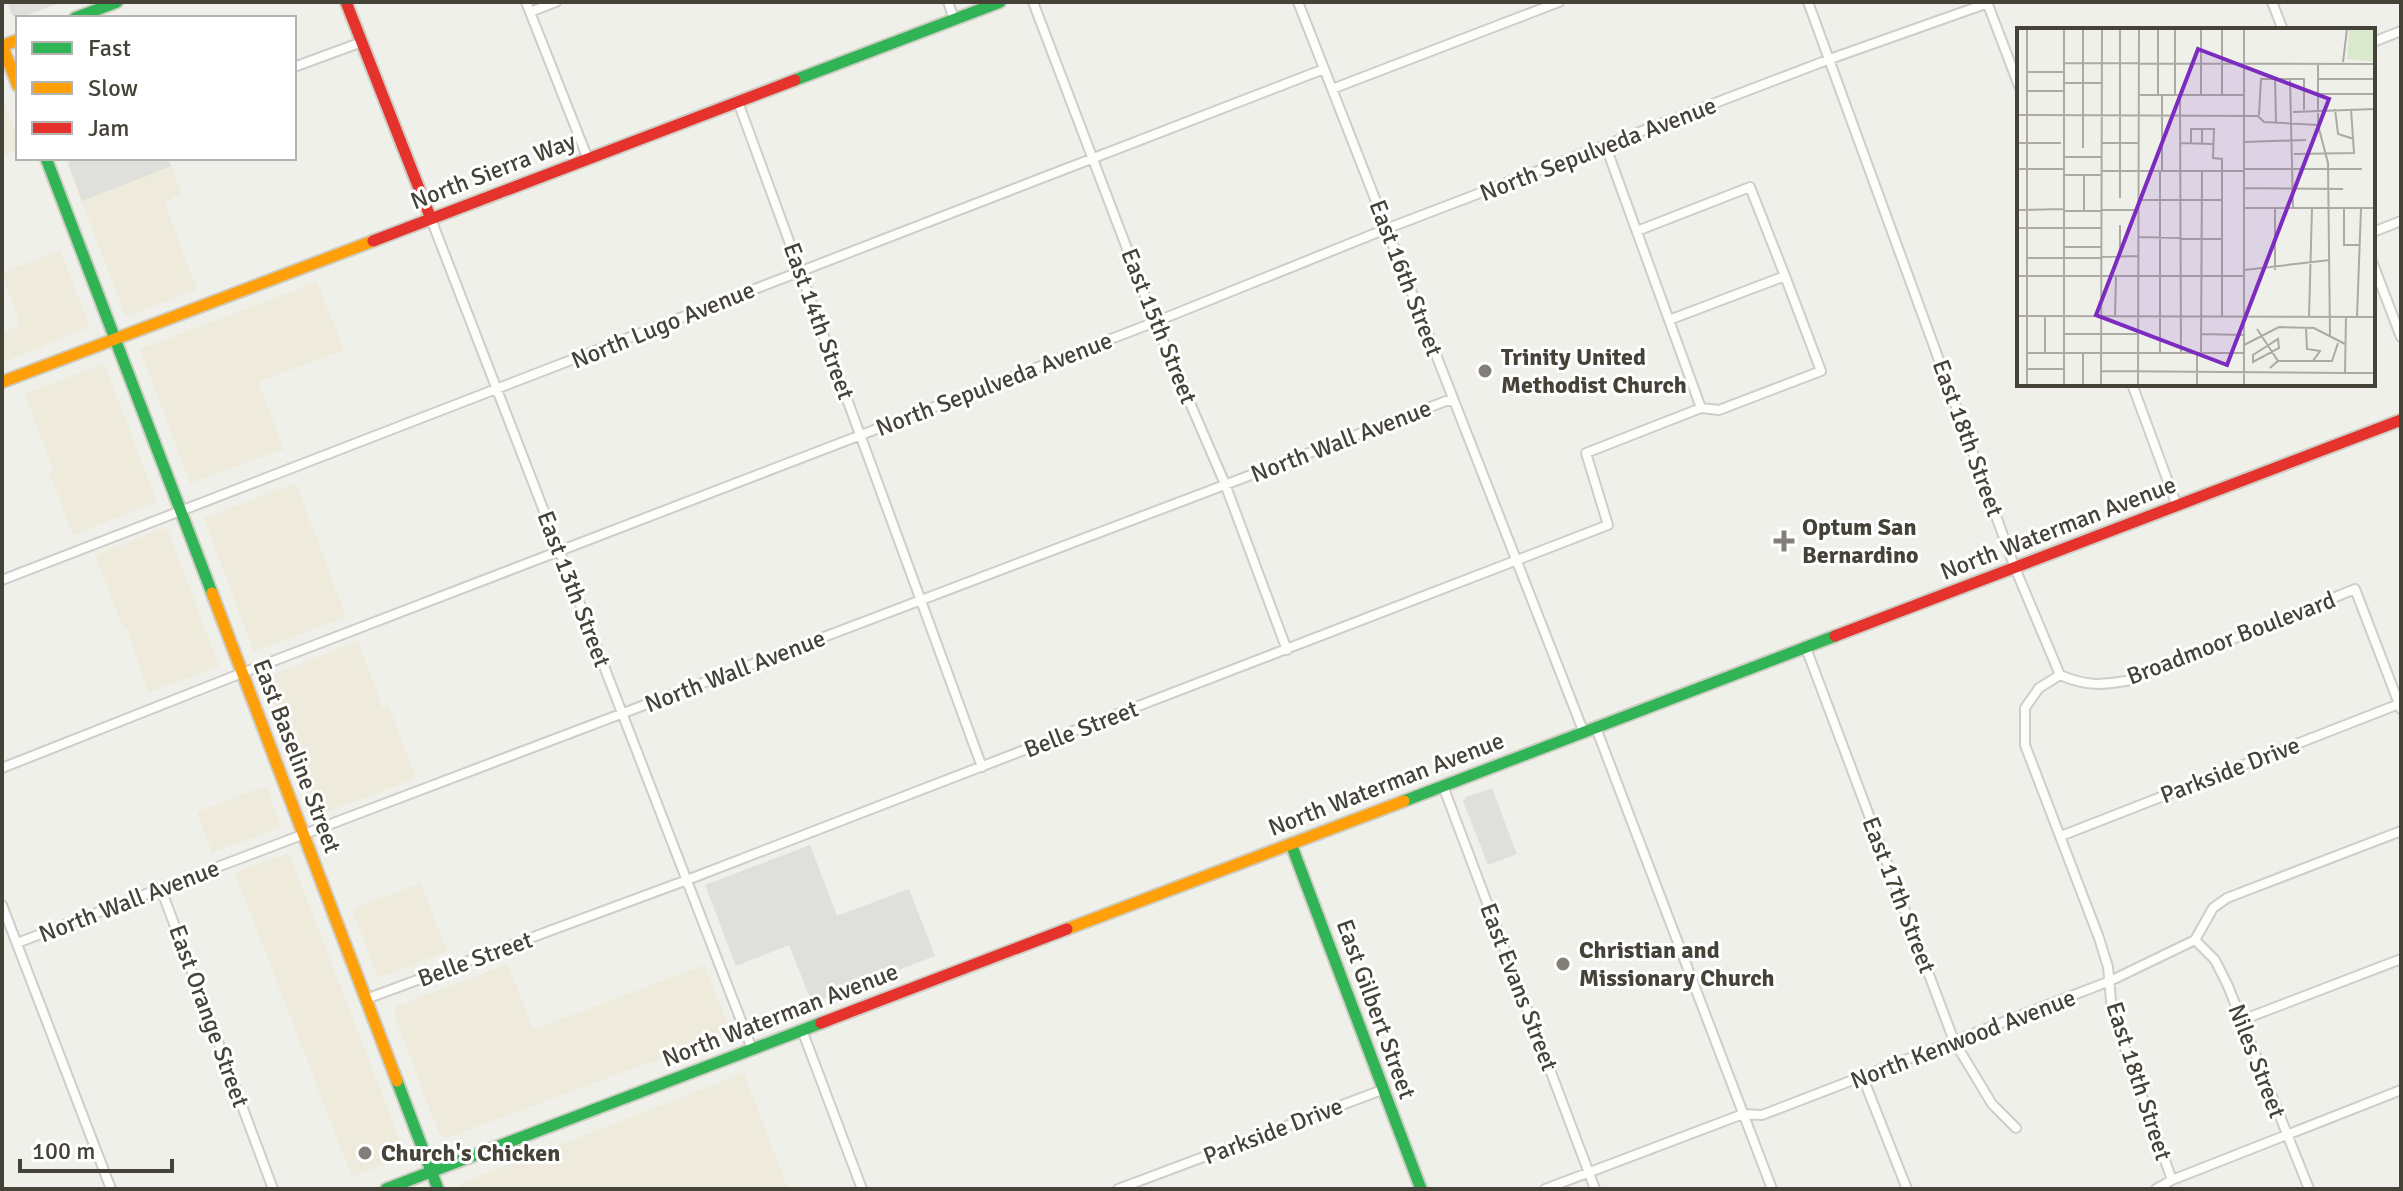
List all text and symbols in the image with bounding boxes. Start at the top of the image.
legend [16,16,296,160]
inset map [2017,28,2375,386]
text: Fast [88,33,131,63]
text: Slow [88,73,138,103]
street label: North Sepulveda Avenue [1476,90,1720,208]
text: Jam [88,113,129,143]
street label: North Sierra Way [406,126,580,216]
street label: East 16th Street [1362,196,1450,360]
street label: East 14th Street [777,238,861,404]
street label: East 15th Street [1114,244,1204,408]
street label: North Lugo Avenue [567,274,759,376]
street label: North Sepulveda Avenue [872,325,1116,443]
place label: Trinity United Methodist Church [1501,342,1687,400]
street label: East 18th Street [1926,355,2010,521]
marker: Trinity United Methodist Church [1476,362,1494,380]
street label: North Wall Avenue [1247,393,1435,489]
street label: North Waterman Avenue [1936,469,2180,587]
street label: East 13th Street [530,507,618,671]
place label: Optum San Bernardino [1802,512,1919,570]
marker: Optum San Bernardino [1773,530,1795,552]
street label: Broadmoor Boulevard [2122,584,2340,692]
street label: North Wall Avenue [641,623,829,719]
street label: East Baseline Street [246,655,348,857]
street label: Belle Street [1020,694,1142,764]
street label: North Waterman Avenue [1264,725,1508,843]
street label: Parkside Drive [2156,730,2304,810]
street label: East 17th Street [1855,813,1943,977]
street label: North Wall Avenue [35,853,223,949]
street label: East Evans Street [1473,899,1565,1075]
street label: East Gilbert Street [1330,915,1422,1103]
street label: East Orange Street [162,921,256,1111]
street label: Belle Street [414,924,536,994]
place label: Christian and Missionary Church [1579,935,1775,993]
marker: Christian and Missionary Church [1554,955,1572,973]
street label: North Waterman Avenue [658,956,902,1074]
street label: North Kenwood Avenue [1846,982,2080,1096]
street label: East 18th Street [2099,998,2179,1164]
street label: Niles Street [2222,1000,2292,1122]
street label: Parkside Drive [1199,1091,1347,1171]
scale bar [20,1123,172,1173]
text: 100 m [32,1136,95,1166]
place label: Church's Chicken [381,1138,560,1168]
marker: Church's Chicken [356,1144,374,1162]

